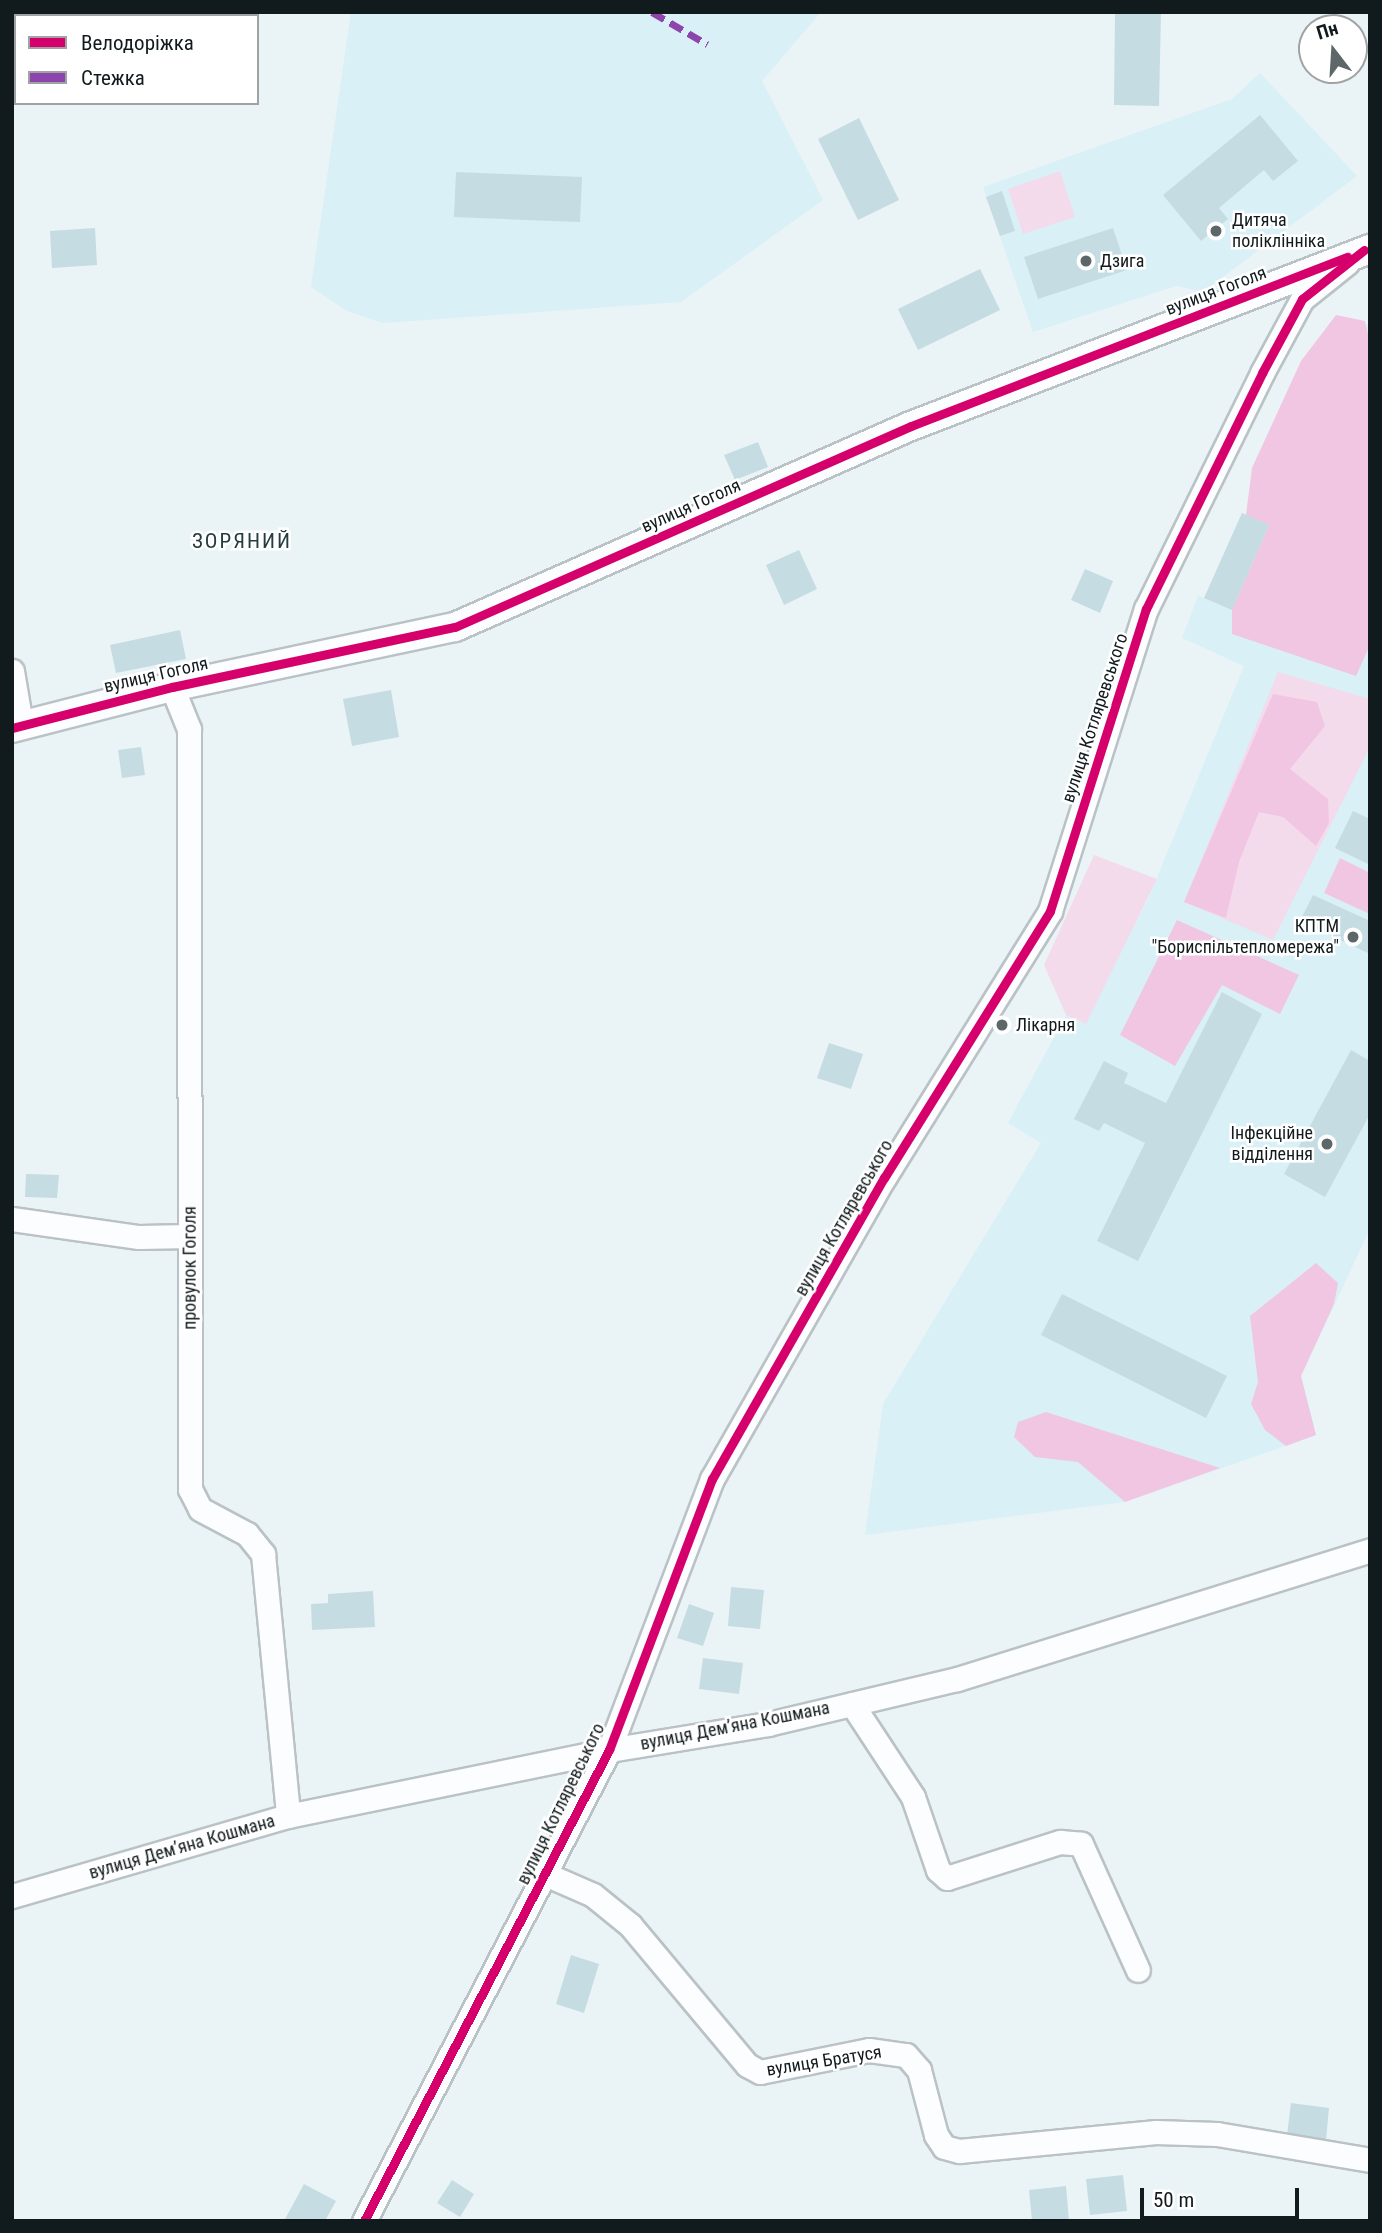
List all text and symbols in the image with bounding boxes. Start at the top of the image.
legend [14,14,259,105]
north arrow [1298,14,1368,84]
text: Пн [1314,16,1341,44]
text: Велодоріжка [81,31,194,55]
text: Стежка [81,66,145,90]
place label: Дитяча поліклінніка [1232,210,1325,252]
marker: Дитяча поліклінніка [1206,221,1226,241]
place label: Дзига [1100,250,1144,272]
marker: Дзига [1078,253,1094,269]
street label: вулиця Гоголя [1163,262,1269,320]
street label: вулиця Гоголя [638,475,744,537]
district label: ЗОРЯНИЙ [193,528,291,554]
street label: вулиця Котляревського [1057,631,1133,805]
street label: вулиця Гоголя [102,653,210,697]
place label: КПТМ "Бориспільтепломережа" [1152,916,1339,958]
marker: КПТМ "Бориспільтепломережа" [1345,929,1361,945]
place label: Лікарня [1016,1014,1075,1036]
marker: Лікарня [994,1017,1010,1033]
place label: Інфекційне відділення [1231,1123,1313,1166]
street label: вулиця Котляревського [790,1136,898,1300]
marker: Інфекційне відділення [1319,1136,1335,1152]
street label: провулок Гоголя [179,1206,201,1330]
street label: вулиця Демʼяна Кошмана [638,1697,832,1755]
street label: вулиця Котляревського [513,1720,609,1888]
street label: вулиця Демʼяна Кошмана [87,1810,277,1884]
street label: вулиця Братуся [765,2041,883,2081]
scale bar [1144,2174,1303,2218]
text: 50 m [1153,2188,1194,2212]

